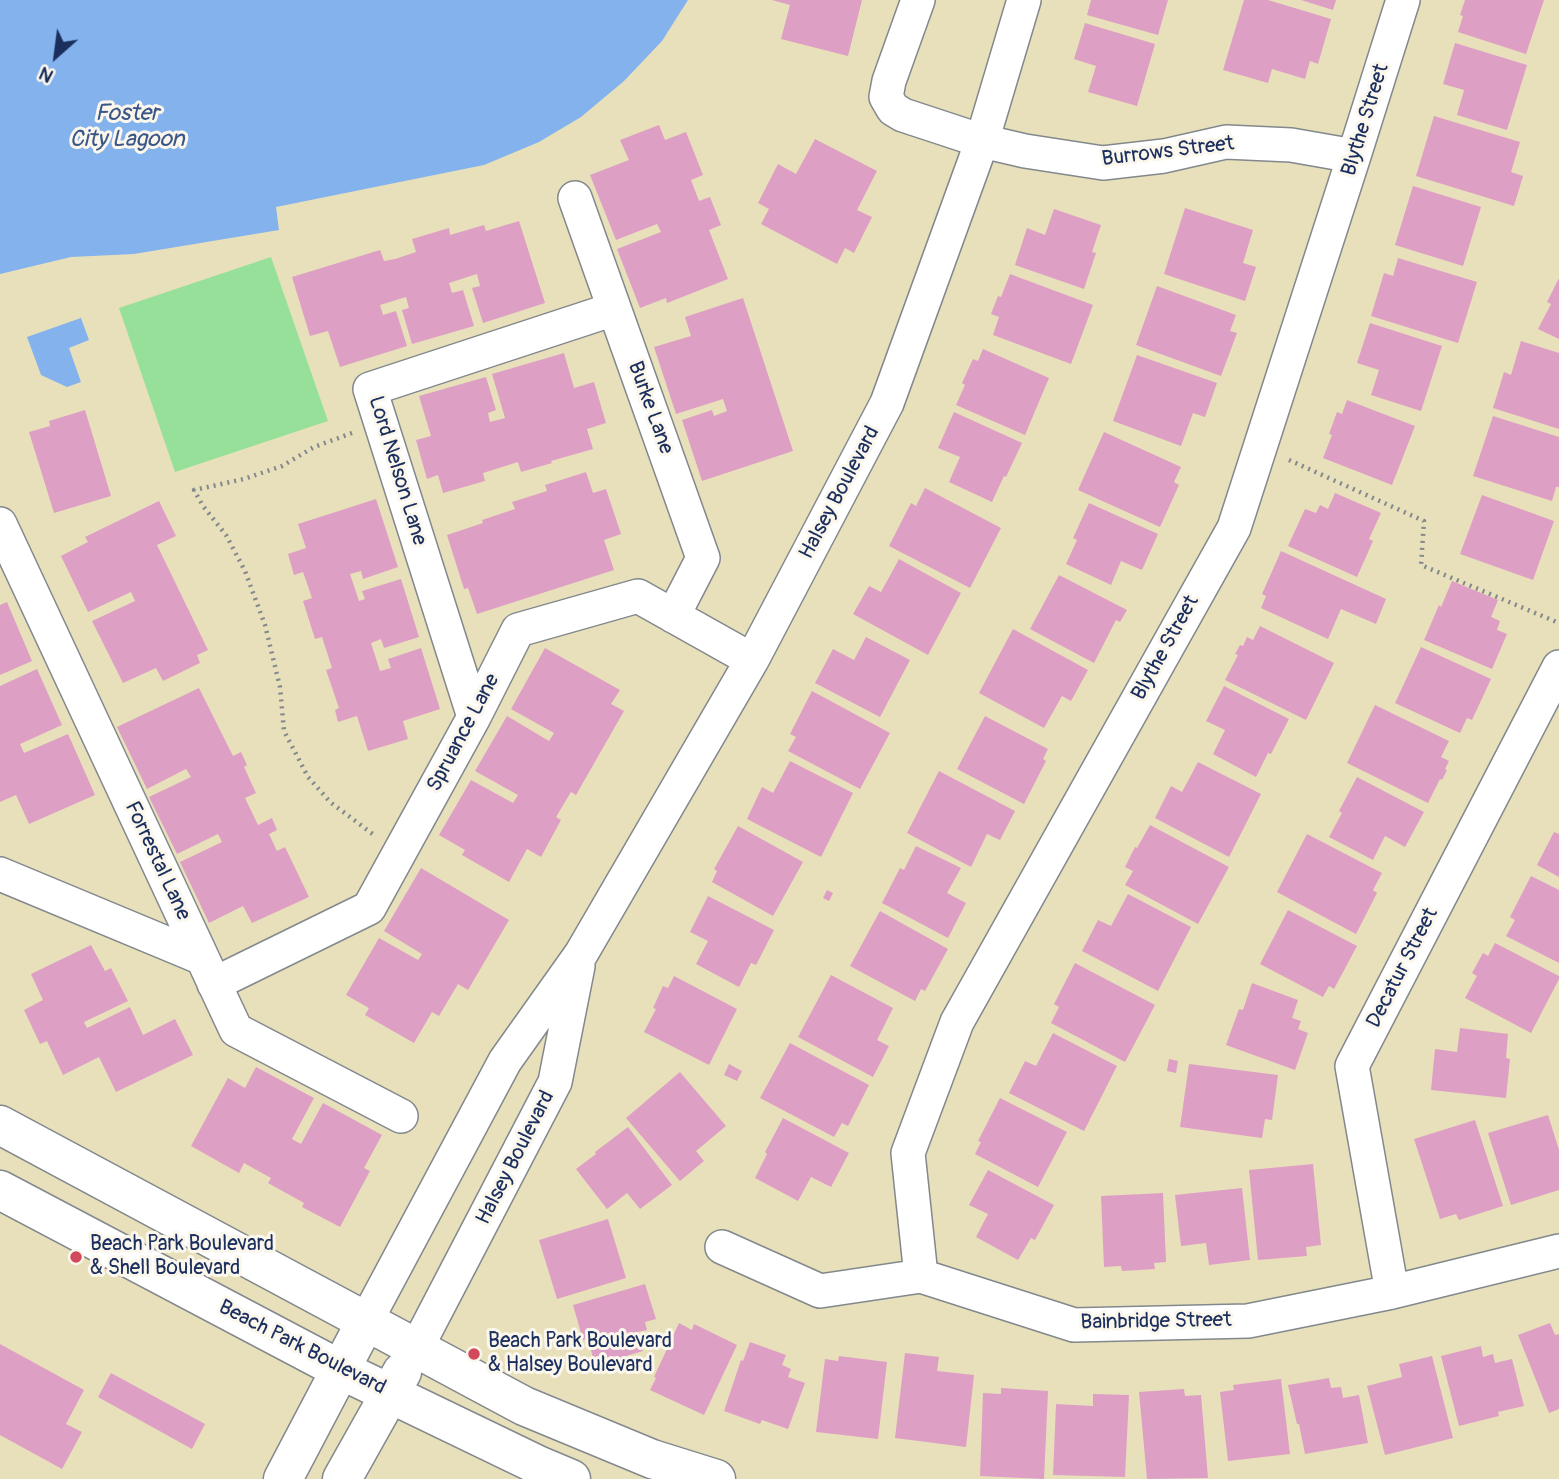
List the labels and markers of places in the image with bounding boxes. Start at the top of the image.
place label: Beach Park Boulevard & Shell Boulevard [90,1232,274,1282]
marker: Beach Park Boulevard & Shell Boulevard [68,1249,84,1265]
place label: Beach Park Boulevard & Halsey Boulevard [488,1329,672,1379]
marker: Beach Park Boulevard & Halsey Boulevard [466,1346,482,1362]

